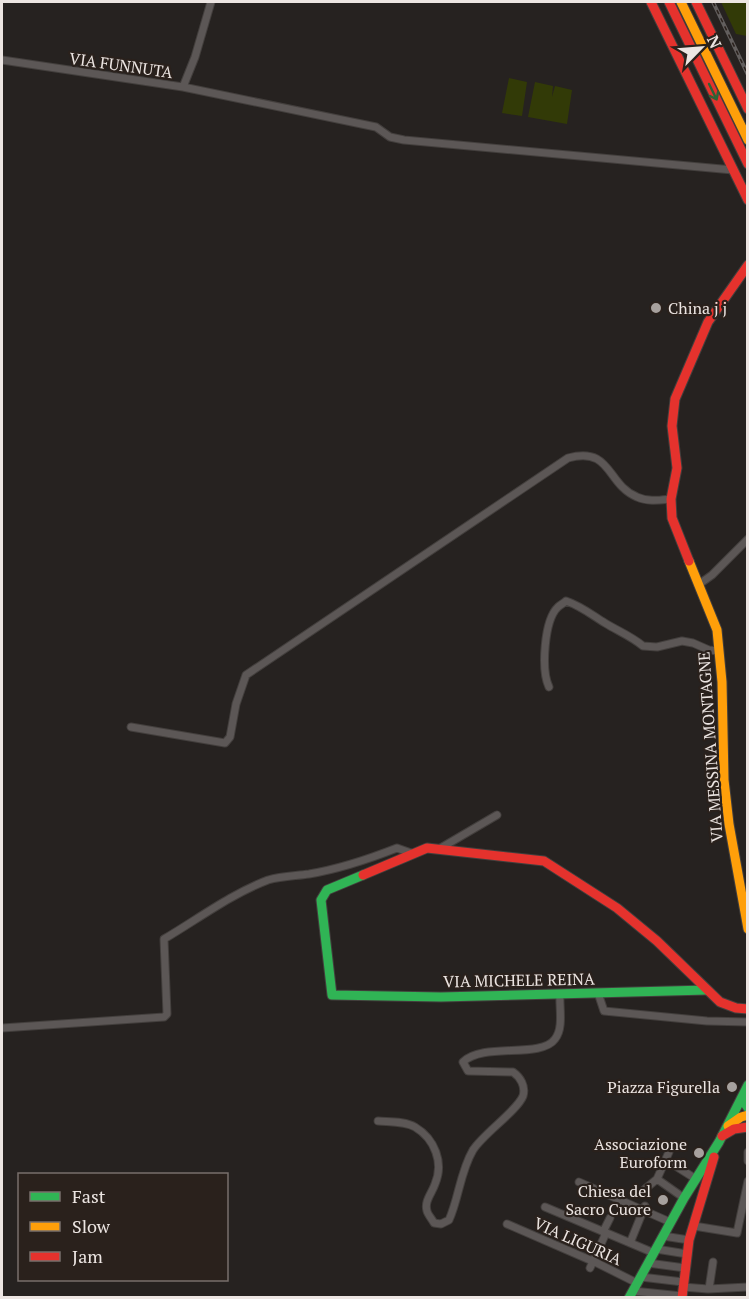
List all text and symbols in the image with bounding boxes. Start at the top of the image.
north arrow [671,18,731,78]
text: N [702,32,727,52]
street label: VIA FUNNUTA [68,47,174,83]
one-way arrow [708,83,719,101]
place label: China j j [668,297,727,319]
marker: China j j [649,301,663,315]
street label: VIA MESSINA MONTAGNE [692,651,728,843]
street label: VIA MICHELE REINA [443,968,595,992]
place label: Piazza Figurella [607,1076,720,1098]
marker: Piazza Figurella [725,1080,739,1094]
place label: Associazione Euroform [594,1133,687,1173]
marker: Associazione Euroform [692,1146,706,1160]
legend [18,1173,228,1281]
place label: Chiesa del Sacro Cuore [565,1180,651,1220]
text: Fast [72,1184,106,1208]
marker: Chiesa del Sacro Cuore [656,1193,670,1207]
street label: VIA LIGURIA [531,1212,625,1270]
text: Slow [72,1214,111,1238]
text: Jam [72,1244,103,1268]

